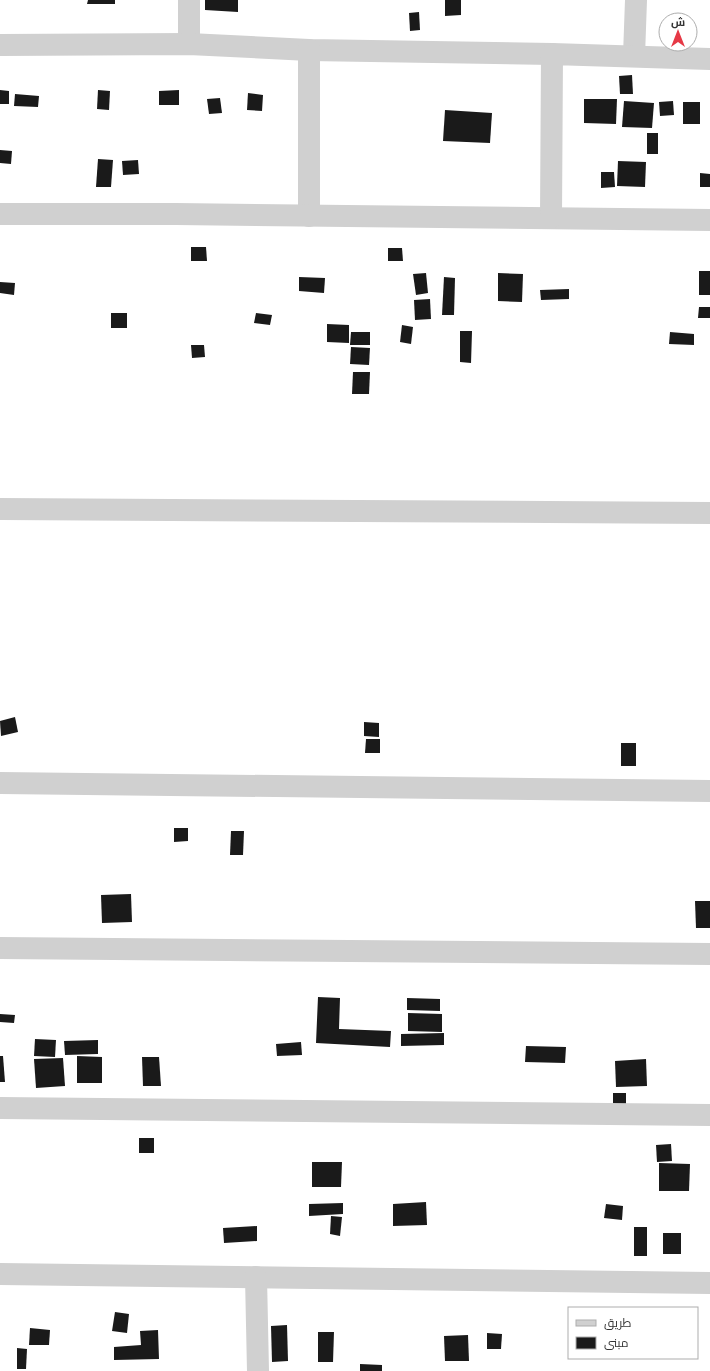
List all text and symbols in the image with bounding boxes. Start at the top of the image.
north arrow [658,12,698,52]
text: ش [671,14,685,30]
legend [568,1307,698,1359]
text: طريق [604,1314,632,1331]
text: مبنى [604,1334,629,1351]

